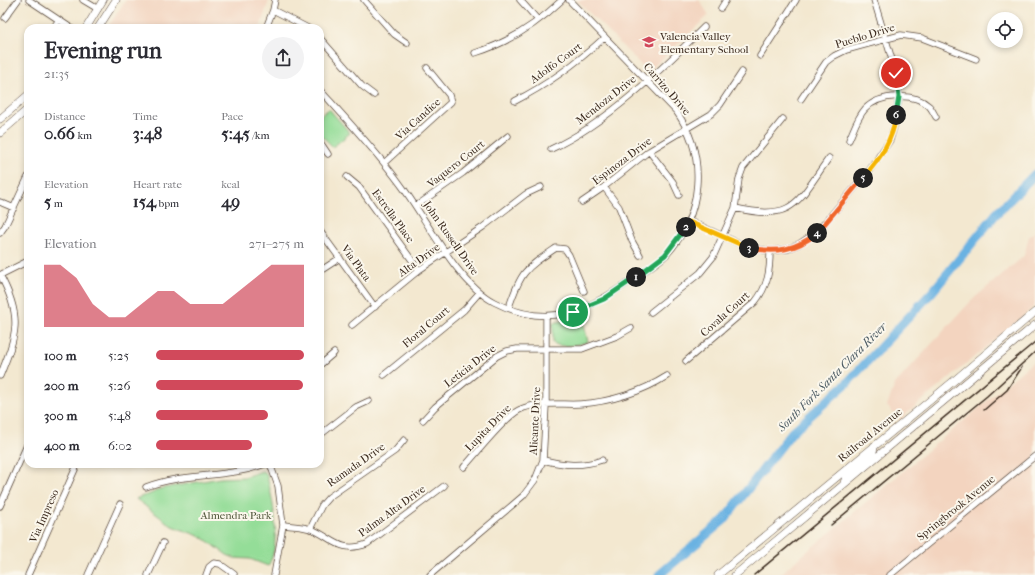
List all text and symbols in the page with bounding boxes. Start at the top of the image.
map controls [987,12,1023,48]
button: locate [987,12,1023,48]
street label: Pueblo Drive [834,21,897,51]
place label: Valencia Valley Elementary School [659,30,749,56]
school or university icon: Valencia Valley Elementary School [641,34,657,50]
button: share [262,37,304,79]
text: Evening run [44,38,162,64]
street label: Adolfo Court [527,40,584,87]
pin [879,56,913,90]
street label: Carrizo Drive [641,60,694,118]
icon: check [885,62,907,84]
text: 21:35 [44,66,69,81]
street label: Mendoza Drive [573,72,639,127]
street label: Via Candice [392,95,444,143]
pin: 6 [886,105,906,125]
text: 6 [893,108,899,121]
text: Distance [44,110,85,123]
text: Time [133,110,158,123]
text: Pace [221,110,243,123]
text: 0.66 [44,123,75,143]
text: 3:48 [133,123,162,143]
text: 5:45 [221,123,250,143]
text: km [75,129,92,142]
text: /km [250,129,270,142]
street label: Espinoza Drive [590,134,655,188]
street label: Vaquero Court [424,138,487,191]
pin: 5 [853,168,873,188]
text: 5 [861,171,865,184]
text: Elevation [44,178,88,191]
text: Heart rate [133,178,182,191]
text: kcal [221,178,240,191]
street label: Estrella Place [369,187,417,246]
text: 5 [44,191,51,211]
text: 154 [133,191,156,211]
text: 49 [221,191,240,211]
text: m [51,197,63,210]
text: bpm [156,197,179,210]
street label: John Russell Drive [420,198,482,278]
pin: 2 [676,217,696,237]
text: 2 [683,220,689,233]
pin: 4 [807,223,827,243]
text: 4 [814,226,820,239]
text: Elevation [44,236,97,251]
text: 271–275 m [249,236,304,251]
pin: 3 [739,238,759,258]
street label: Alta Drive [395,240,443,280]
text: 3 [747,241,751,254]
street label: Via Plata [338,242,374,284]
pin: 1 [626,267,646,287]
text: 1 [634,270,638,283]
street label: Covala Court [698,289,752,339]
pin [556,295,590,329]
icon: arrive [562,301,584,323]
street label: Floral Court [400,304,452,350]
water label: South Fork Santa Clara River [774,318,891,435]
street label: Leticia Drive [442,342,499,390]
text: 100 m [44,348,77,363]
text: 5:25 [108,348,129,363]
text: 200 m [44,378,79,393]
text: 5:26 [108,378,131,393]
street label: Alicante Drive [527,386,543,456]
street label: Lupita Drive [462,401,514,454]
street label: Railroad Avenue [835,405,905,465]
text: 300 m [44,408,77,423]
text: 5:48 [108,408,131,423]
text: 400 m [44,438,80,453]
text: 6:02 [108,438,132,453]
street label: Ramada Drive [325,440,388,490]
street label: Springbrook Avenue [914,472,998,543]
street label: Palma Alta Drive [356,482,428,540]
street label: Via Impreso [26,487,62,546]
park label: Almendra Park [199,509,272,522]

